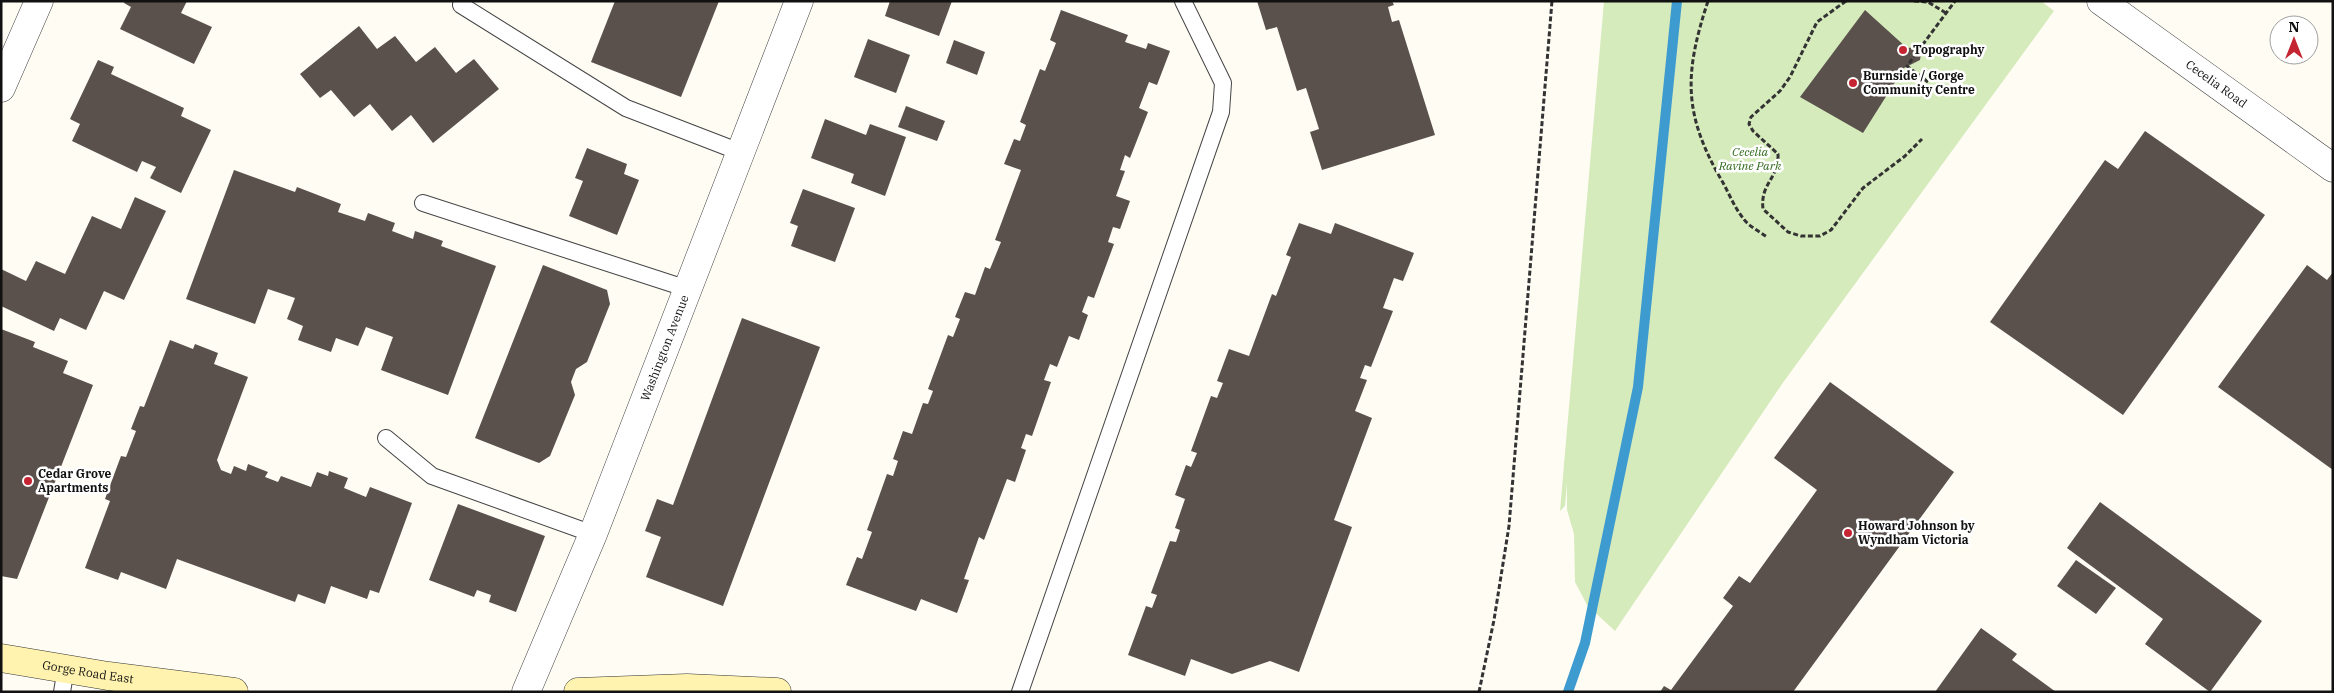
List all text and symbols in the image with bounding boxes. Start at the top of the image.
north arrow [2269,15,2319,65]
text: N [2288,18,2300,36]
place label: Topography [1913,42,1985,57]
marker: Topography [1897,44,1909,56]
street label: Cecelia Road [2183,56,2250,111]
place label: Burnside / Gorge Community Centre [1863,68,1975,97]
marker: Burnside / Gorge Community Centre [1847,77,1859,89]
park label: Cecelia Ravine Park [1718,144,1782,173]
street label: Washington Avenue [637,293,692,403]
place label: Cedar Grove Apartments [38,466,111,495]
marker: Cedar Grove Apartments [22,475,34,487]
place label: Howard Johnson by Wyndham Victoria [1858,518,1975,547]
marker: Howard Johnson by Wyndham Victoria [1842,527,1854,539]
street label: Gorge Road East [41,657,134,686]

